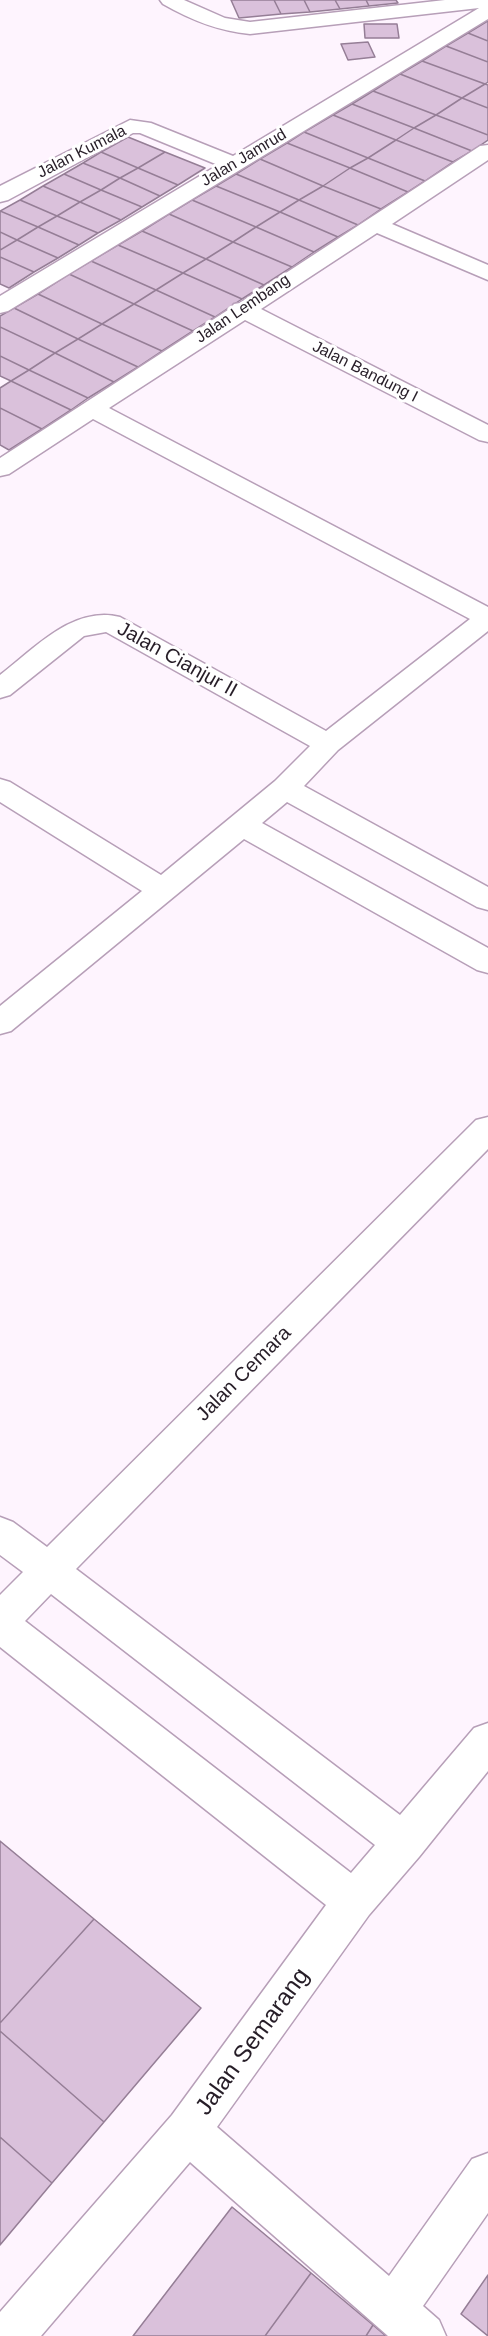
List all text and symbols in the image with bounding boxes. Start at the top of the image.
street label: Jalan Kumala [34,121,130,183]
street label: Jalan Jamrud [198,125,290,191]
street label: Jalan Lembang [192,270,294,348]
street label: Jalan Bandung I [309,337,421,407]
street label: Jalan Cianjur II [113,617,241,703]
street label: Jalan Cemara [191,1321,297,1427]
street label: Jalan Semarang [190,1963,316,2121]

